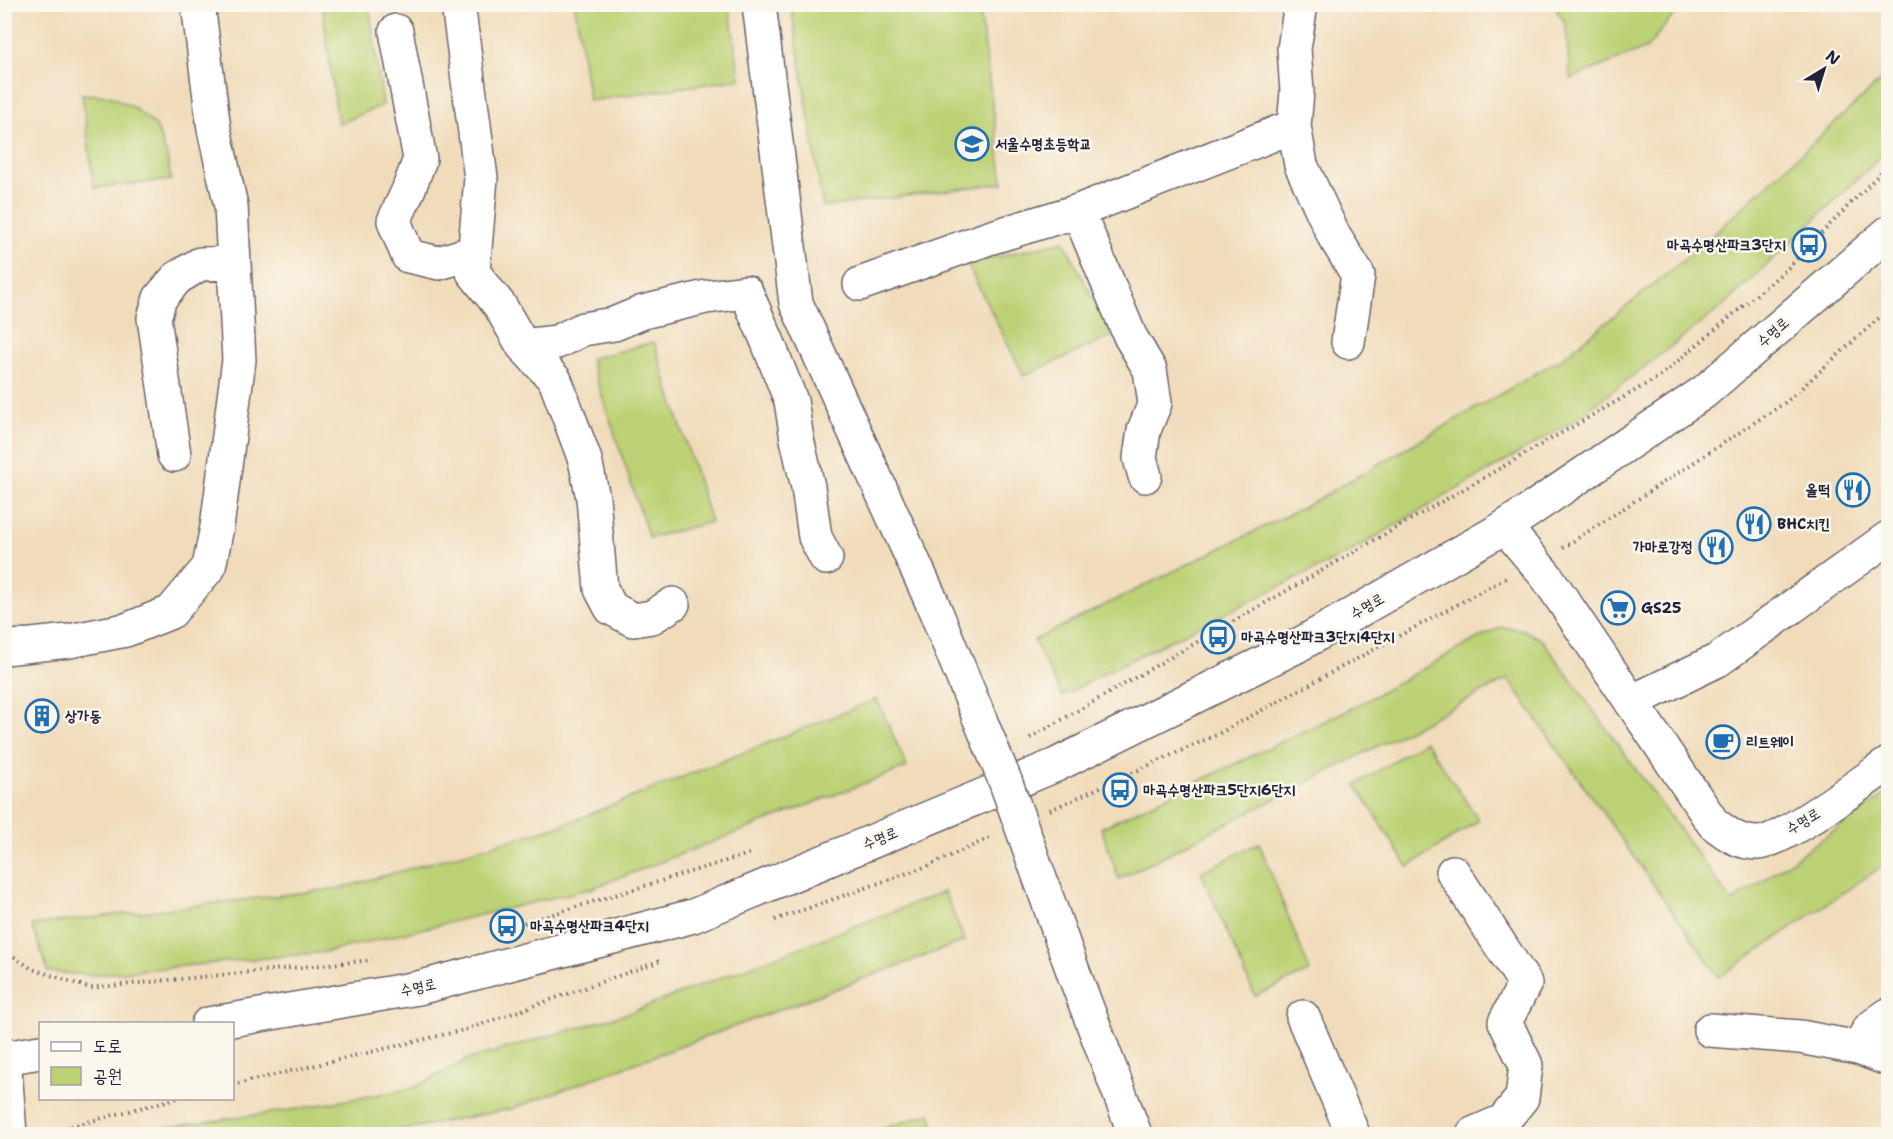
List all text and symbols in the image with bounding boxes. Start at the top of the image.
north arrow [1794,39,1854,99]
text: N [1821,45,1844,70]
school or university icon: 서울수명초등학교 [954,126,990,162]
place label: 서울수명초등학교 [995,134,1092,154]
bus stop icon: 마곡수명산파크3단지 [1791,227,1827,263]
place label: 마곡수명산파크3단지 [1667,235,1786,255]
street label: 수명로 [1753,313,1793,351]
restaurant icon: 올떡 [1835,472,1871,508]
place label: 올떡 [1806,480,1830,500]
restaurant icon: BHC치킨 [1736,506,1772,542]
place label: BHC치킨 [1777,514,1830,534]
restaurant icon: 가마로강정 [1698,529,1734,565]
place label: 가마로강정 [1633,537,1693,557]
street label: 수명로 [1346,588,1388,624]
supermarket icon: GS25 [1600,590,1636,626]
place label: GS25 [1641,598,1681,618]
bus stop icon: 마곡수명산파크3단지4단지 [1200,619,1236,655]
place label: 마곡수명산파크3단지4단지 [1241,627,1395,647]
building icon: 상가동 [24,698,60,734]
place label: 상가동 [65,706,101,726]
cafe icon: 리트웨이 [1705,724,1741,760]
place label: 리트웨이 [1746,732,1794,752]
bus stop icon: 마곡수명산파크5단지6단지 [1102,772,1138,808]
place label: 마곡수명산파크5단지6단지 [1143,780,1296,800]
street label: 수명로 [1782,803,1824,839]
street label: 수명로 [859,822,901,854]
bus stop icon: 마곡수명산파크4단지 [489,908,525,944]
place label: 마곡수명산파크4단지 [530,916,649,936]
street label: 수명로 [398,973,438,1001]
legend [39,1022,234,1100]
text: 도로 [93,1034,122,1058]
text: 공원 [93,1064,122,1088]

